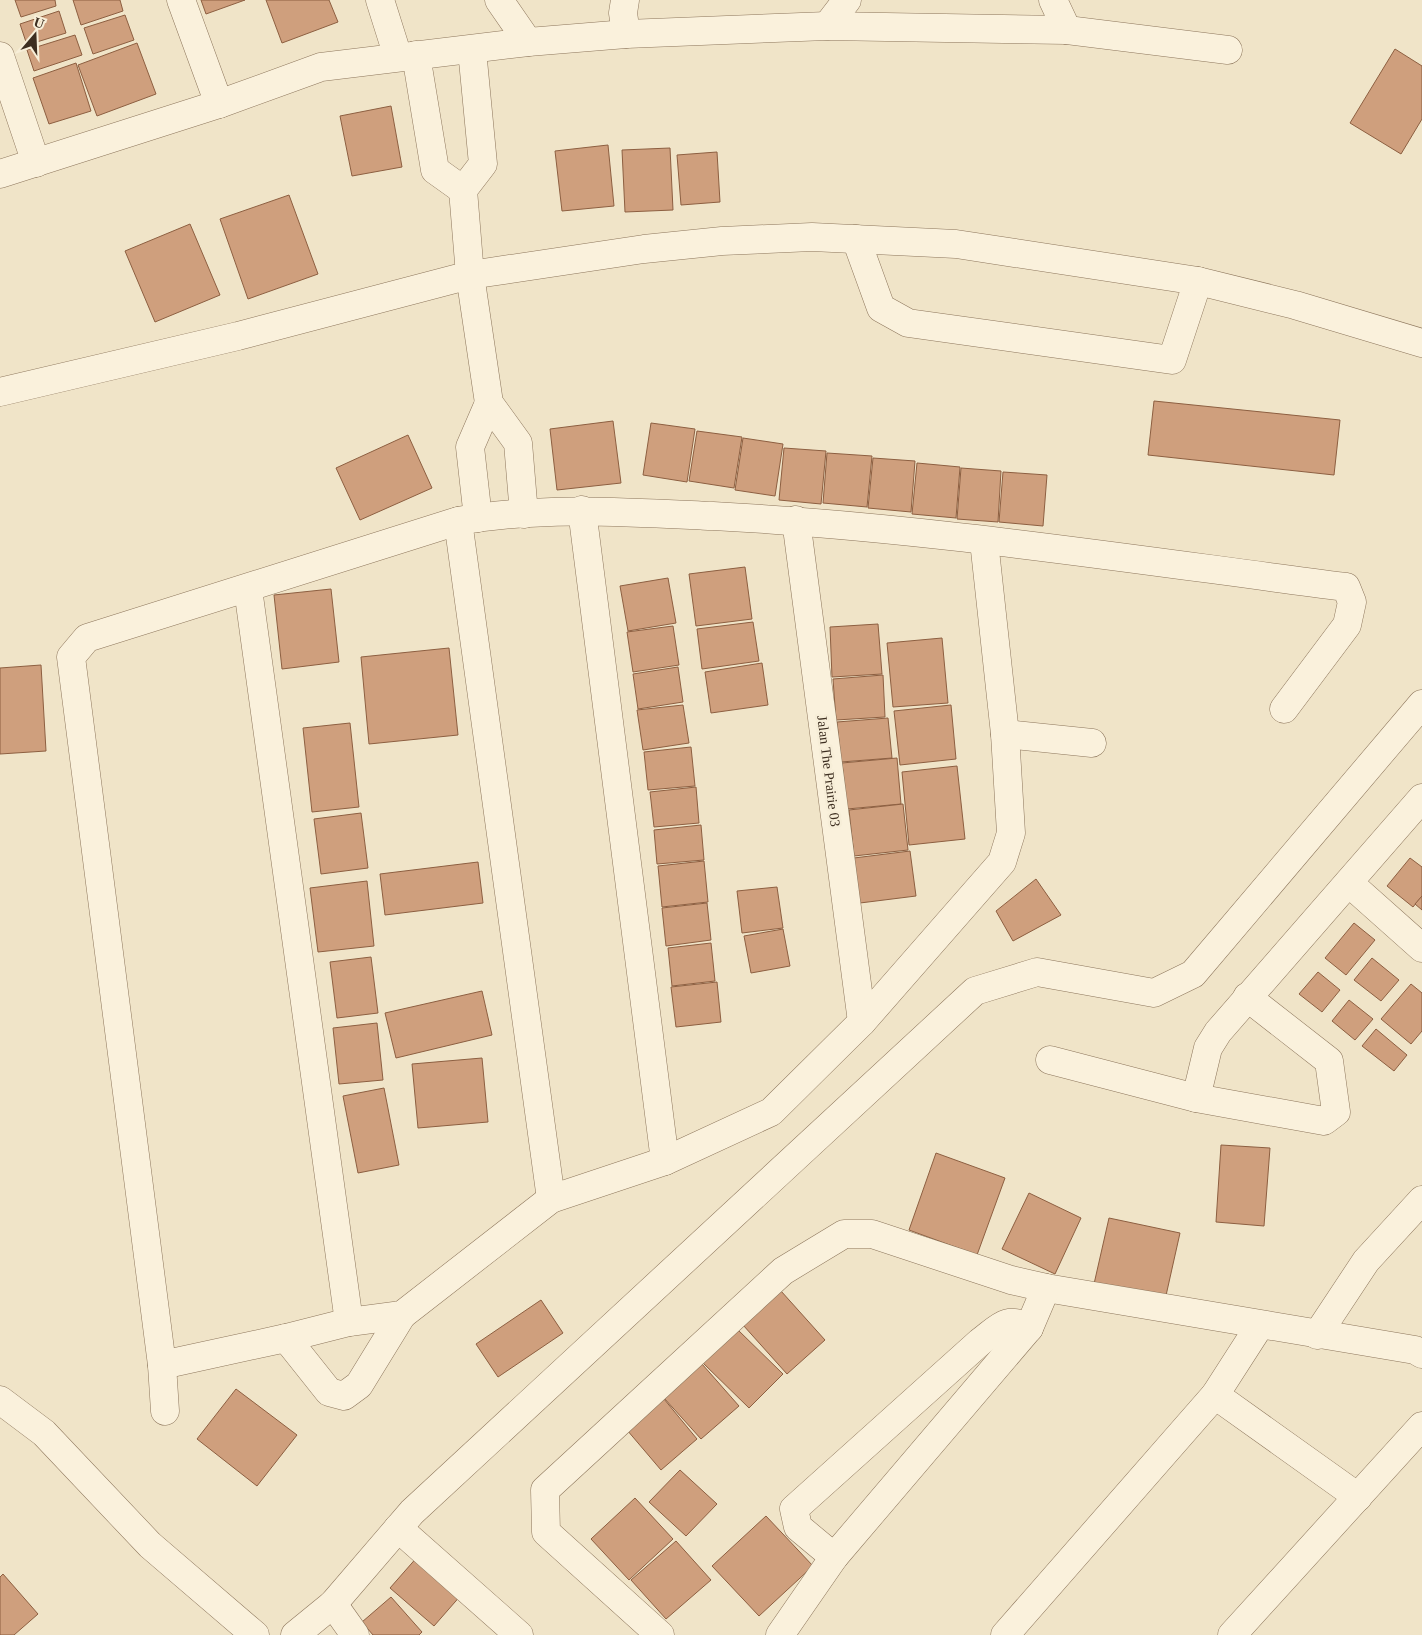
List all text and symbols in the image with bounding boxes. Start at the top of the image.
north arrow [10,10,60,60]
text: U [32,14,46,32]
street label: Jalan The Prairie 03 [814,715,843,828]

